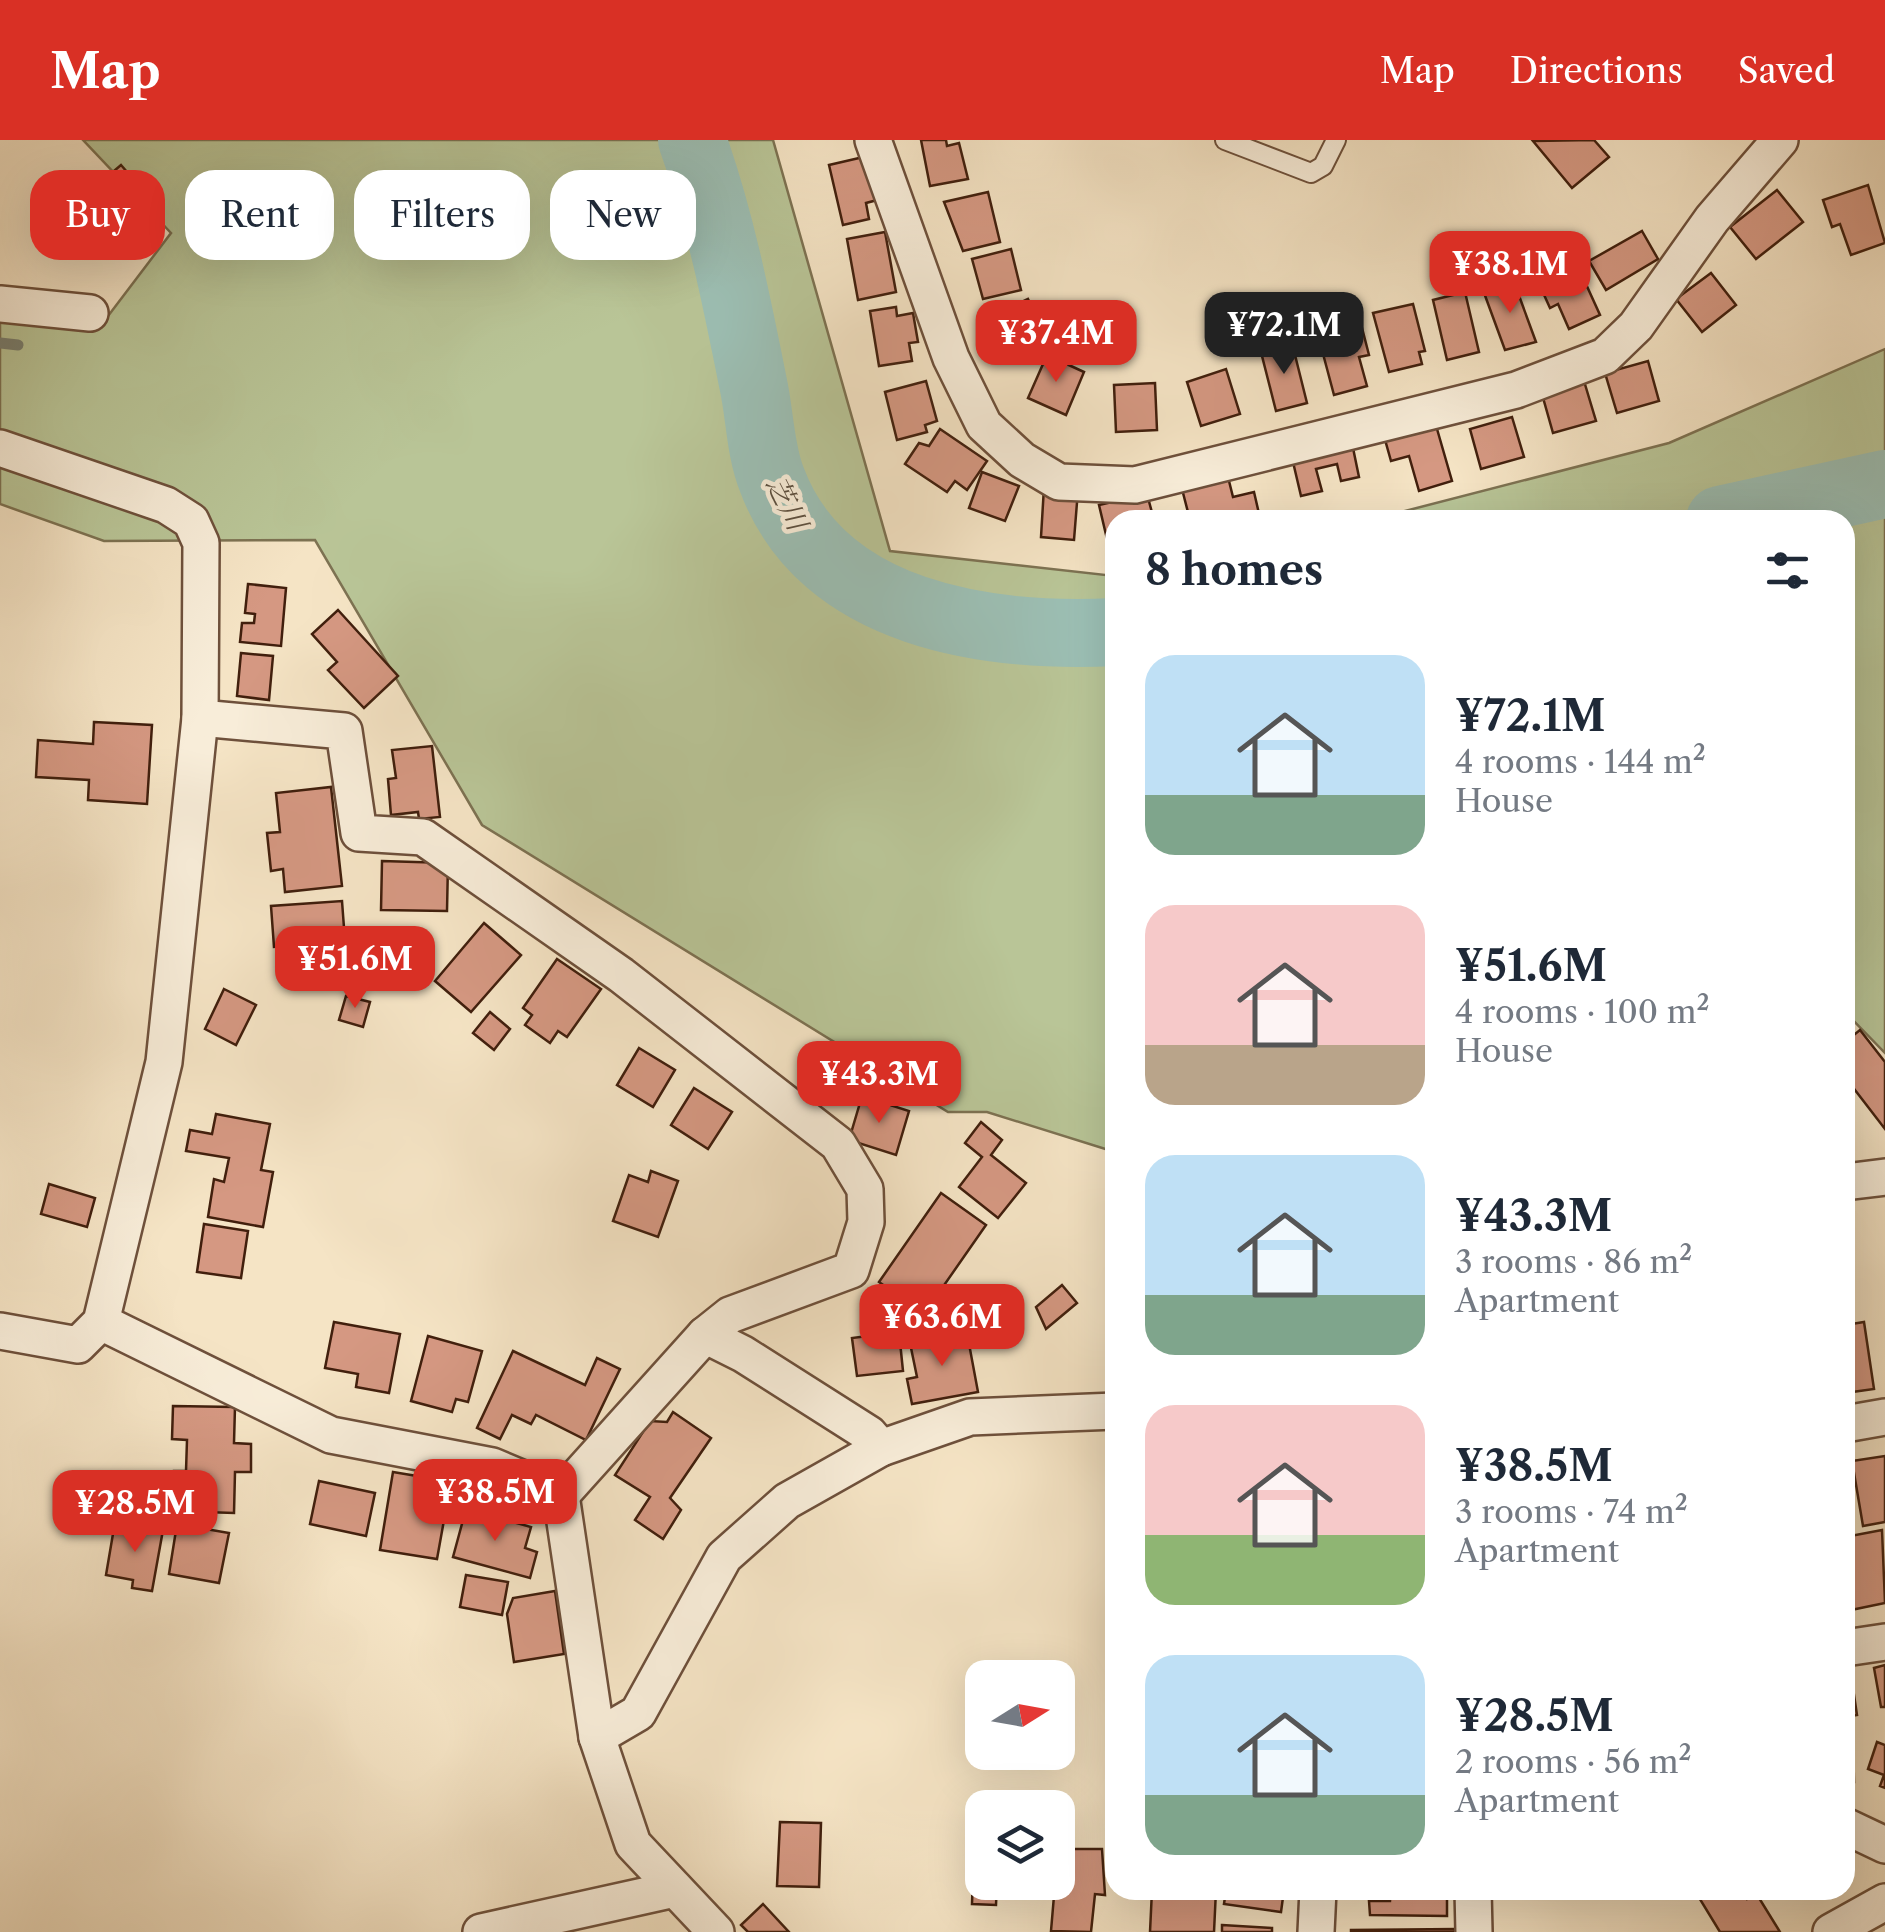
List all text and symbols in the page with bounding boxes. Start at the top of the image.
text: Map [50,41,161,100]
text: Map [1380,49,1455,92]
text: Directions [1510,49,1683,92]
text: Saved [1738,49,1835,92]
chip: Buy [30,170,165,260]
chip: Rent [185,170,334,260]
chip: Filters [354,170,530,260]
chip: New [550,170,696,260]
pin: ¥38.1M [1429,231,1591,316]
text: ¥38.1M [1452,244,1568,283]
pin: ¥72.1M [1203,292,1365,377]
pin: ¥37.4M [975,300,1137,385]
text: ¥72.1M [1227,305,1341,344]
text: ¥37.4M [998,313,1114,352]
water label: 芝川 [759,470,816,538]
icon: filters [1760,543,1815,598]
text: 8 homes [1145,544,1323,596]
text: ¥72.1M [1455,690,1606,742]
icon: home [1225,695,1345,815]
text: 4 rooms · 144 m² [1455,742,1706,781]
text: House [1455,781,1553,820]
pin: ¥51.6M [274,926,436,1011]
text: ¥51.6M [297,939,413,978]
text: ¥51.6M [1455,940,1607,992]
icon: home [1225,945,1345,1065]
text: 4 rooms · 100 m² [1455,992,1710,1031]
text: House [1455,1031,1553,1070]
pin: ¥43.3M [798,1041,960,1126]
text: ¥43.3M [819,1054,939,1093]
text: ¥43.3M [1455,1190,1612,1242]
icon: home [1225,1195,1345,1315]
text: 3 rooms · 86 m² [1455,1242,1692,1281]
text: Apartment [1455,1281,1619,1320]
pin: ¥63.6M [861,1284,1023,1369]
text: ¥63.6M [881,1297,1003,1336]
text: ¥38.5M [1455,1440,1613,1492]
icon: home [1225,1445,1345,1565]
pin: ¥38.5M [414,1459,576,1544]
pin: ¥28.5M [54,1470,216,1555]
text: ¥38.5M [435,1472,555,1511]
text: ¥28.5M [74,1483,196,1522]
text: 3 rooms · 74 m² [1455,1492,1688,1531]
text: Apartment [1455,1531,1619,1570]
north arrow [965,1660,1075,1770]
map controls [965,1660,1075,1900]
text: ¥28.5M [1455,1690,1614,1742]
icon: home [1225,1695,1345,1815]
text: 2 rooms · 56 m² [1455,1742,1692,1781]
text: Apartment [1455,1781,1619,1820]
button: layers [965,1790,1075,1900]

